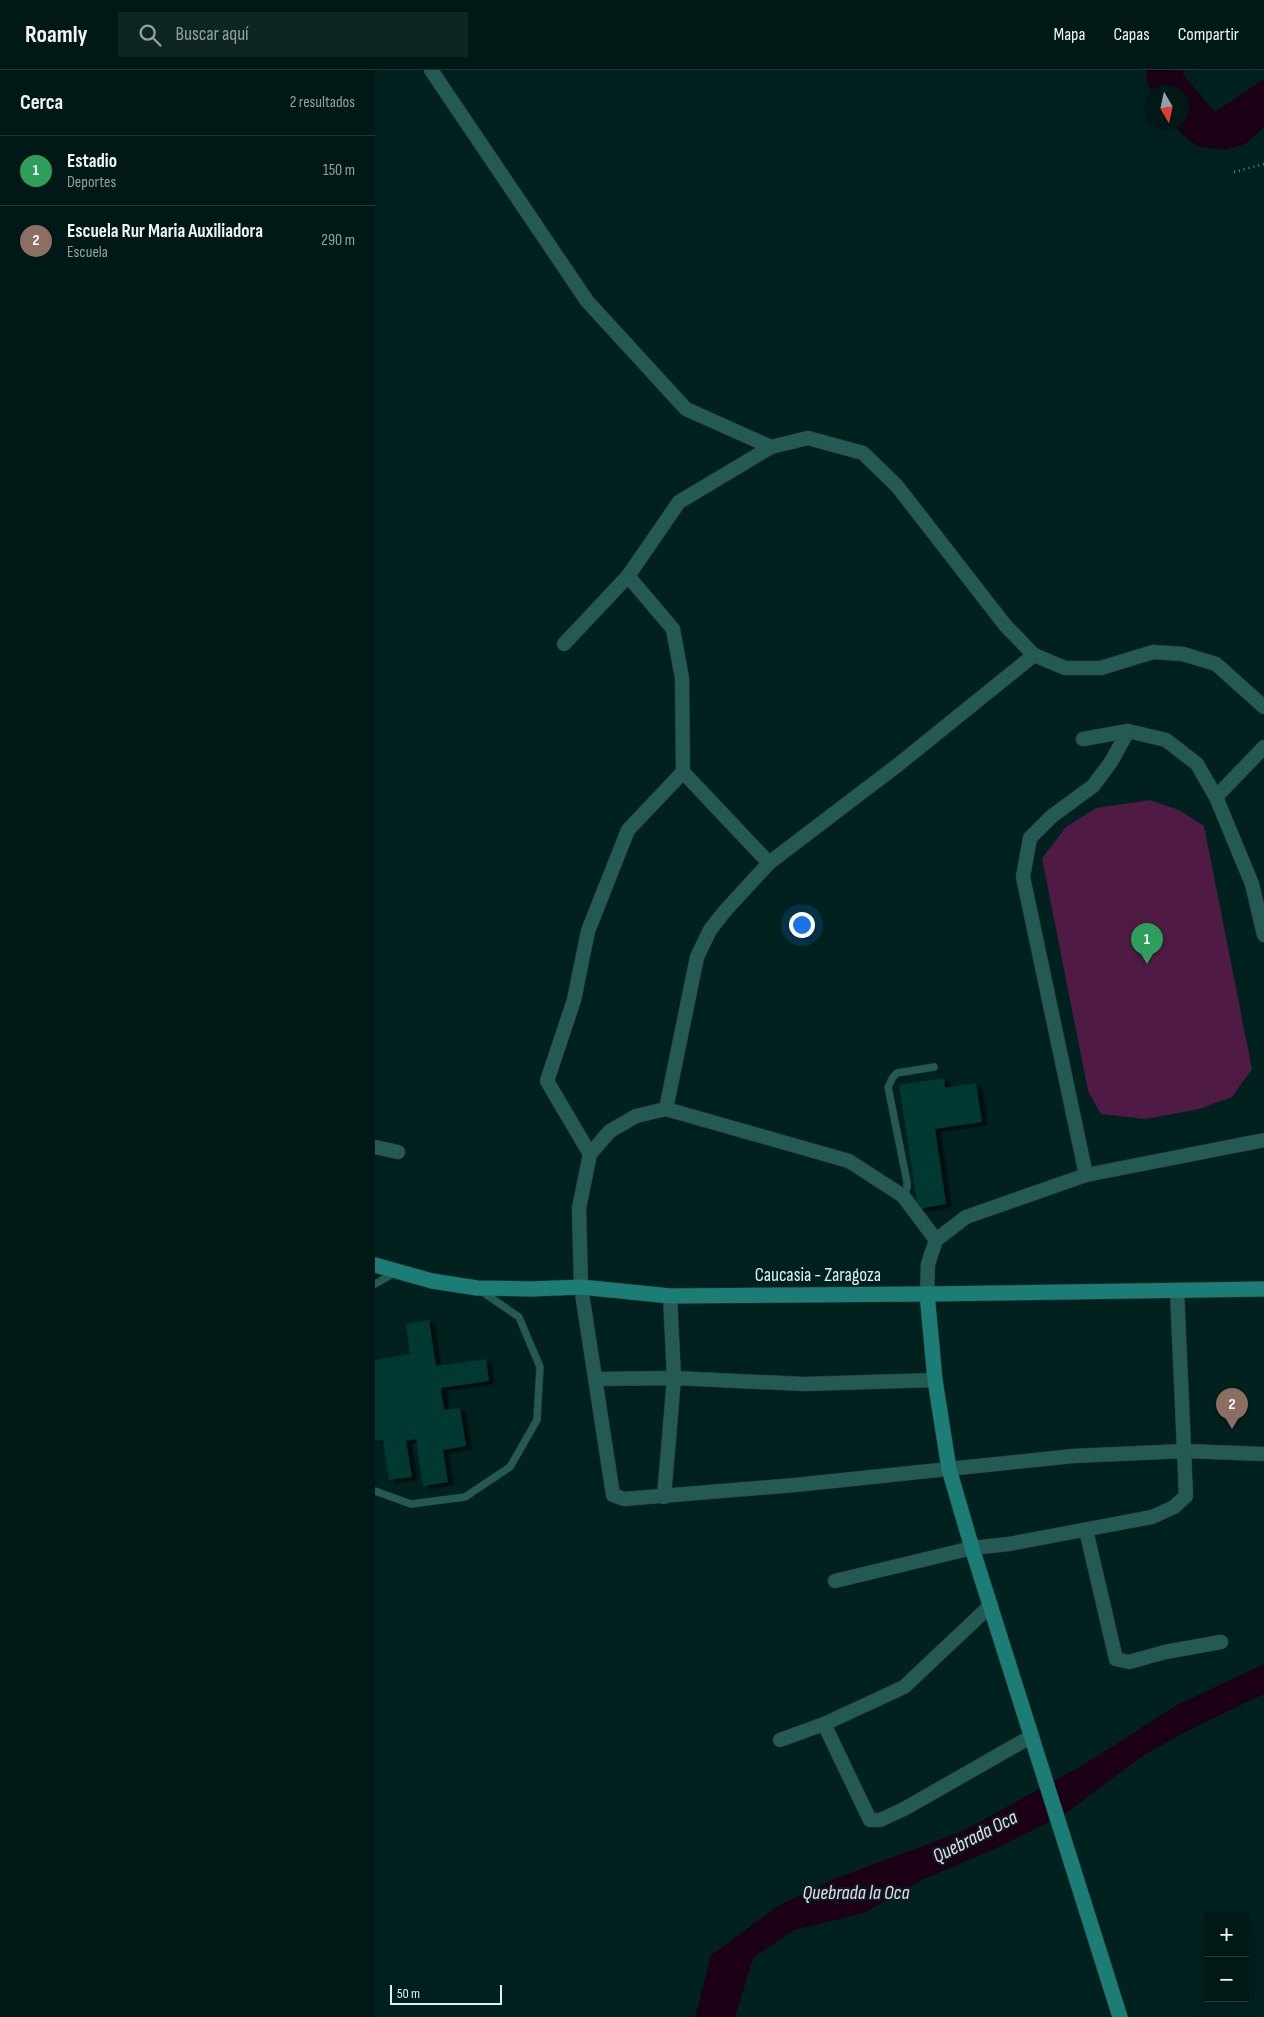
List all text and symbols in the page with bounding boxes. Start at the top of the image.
search box [118,12,468,57]
text: Roamly [25,20,88,49]
icon: search [136,21,164,49]
text: Buscar aquí [176,23,249,46]
text: Mapa [1053,24,1085,45]
text: Capas [1113,24,1150,45]
text: Compartir [1178,24,1239,45]
north arrow [1144,85,1189,130]
text: Cerca [20,90,63,115]
text: 2 resultados [290,93,355,112]
text: Estadio [67,150,117,173]
text: 1 [33,161,39,180]
text: 150 m [323,161,355,180]
text: Deportes [67,173,116,192]
text: Escuela Rur Maria Auxiliadora [67,220,263,243]
text: 2 [32,231,40,250]
text: 290 m [321,231,355,250]
text: Escuela [67,243,108,262]
your location [789,912,815,938]
pin: 1 [1131,923,1163,964]
street label: Caucasia - Zaragoza [755,1264,881,1287]
pin: 2 [1216,1388,1248,1429]
water label: Quebrada Oca [928,1805,1022,1869]
water label: Quebrada la Oca [802,1881,910,1905]
map controls [1204,1912,1249,2002]
button: + [1204,1912,1249,1957]
button: − [1204,1957,1249,2002]
scale bar [390,1982,503,2005]
text: 50 m [397,1985,420,2002]

